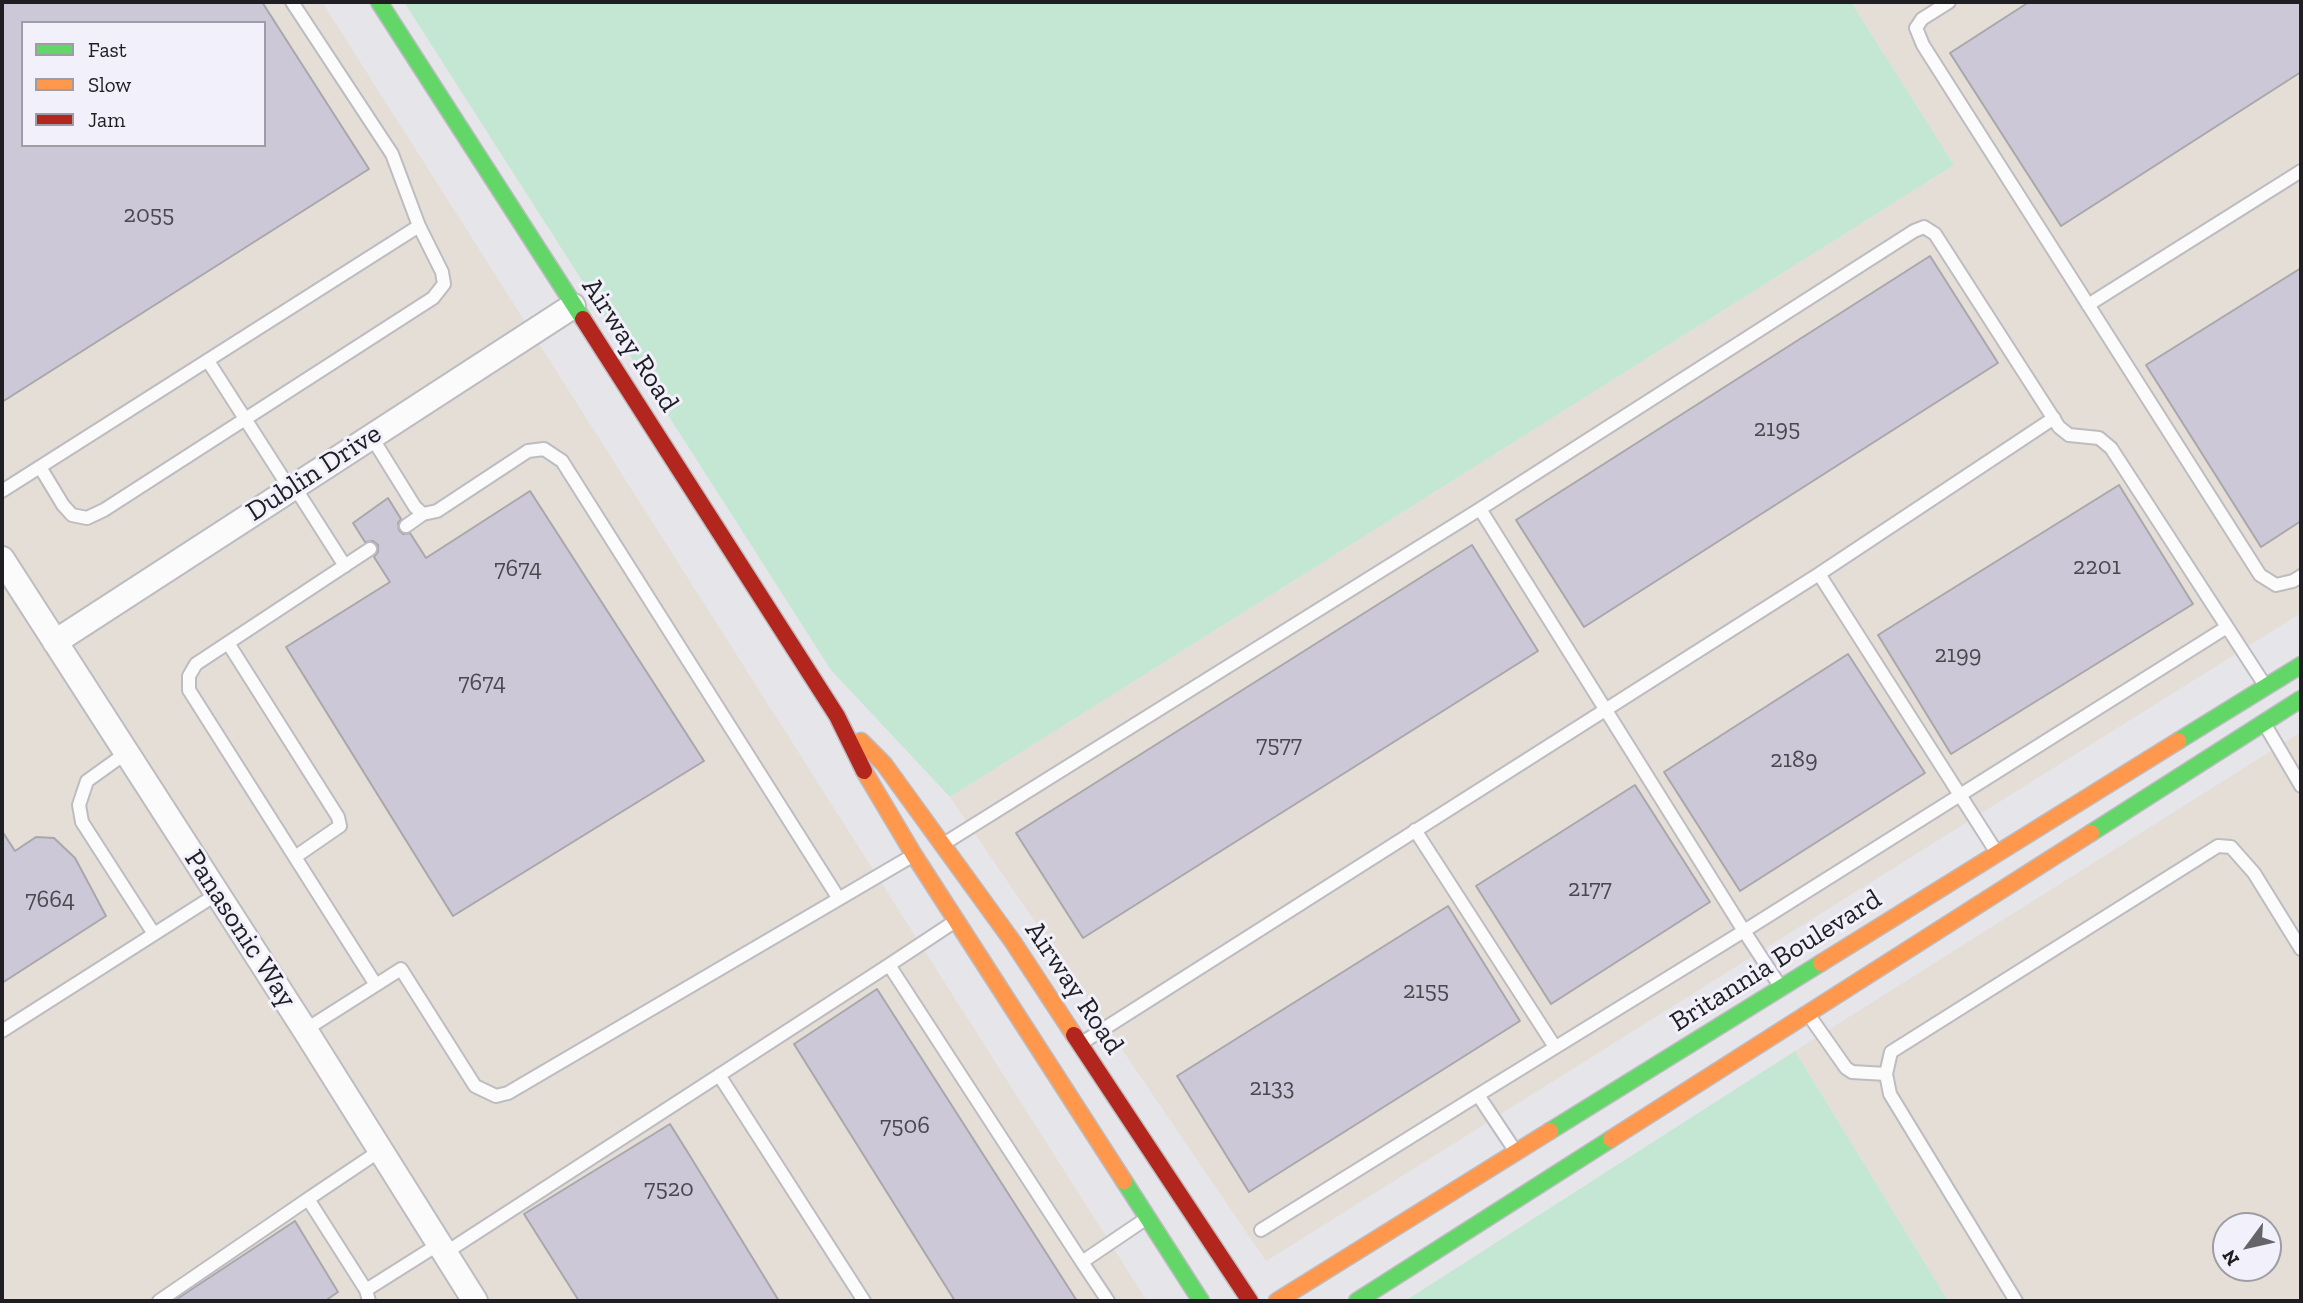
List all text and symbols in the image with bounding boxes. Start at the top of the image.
legend [21,21,266,147]
text: Fast [88,37,127,62]
text: Slow [88,72,131,97]
text: Jam [88,107,125,132]
house number: 2055 [124,201,174,229]
street label: Airway Road [574,272,686,418]
house number: 2195 [1754,415,1800,443]
street label: Dublin Drive [240,417,388,529]
house number: 2201 [2073,553,2121,581]
house number: 7674 [494,555,542,583]
house number: 2199 [1934,641,1982,669]
house number: 7674 [458,669,506,697]
house number: 7577 [1256,731,1302,759]
house number: 2189 [1770,746,1818,774]
street label: Panasonic Way [177,844,303,1014]
house number: 2177 [1568,875,1612,903]
street label: Britannia Boulevard [1664,883,1888,1039]
house number: 7664 [25,886,75,914]
street label: Airway Road [1017,915,1131,1061]
house number: 2155 [1403,977,1449,1005]
house number: 2133 [1249,1074,1295,1102]
house number: 7506 [880,1112,930,1140]
house number: 7520 [644,1175,694,1203]
north arrow [2212,1212,2282,1282]
text: N [2217,1245,2244,1270]

